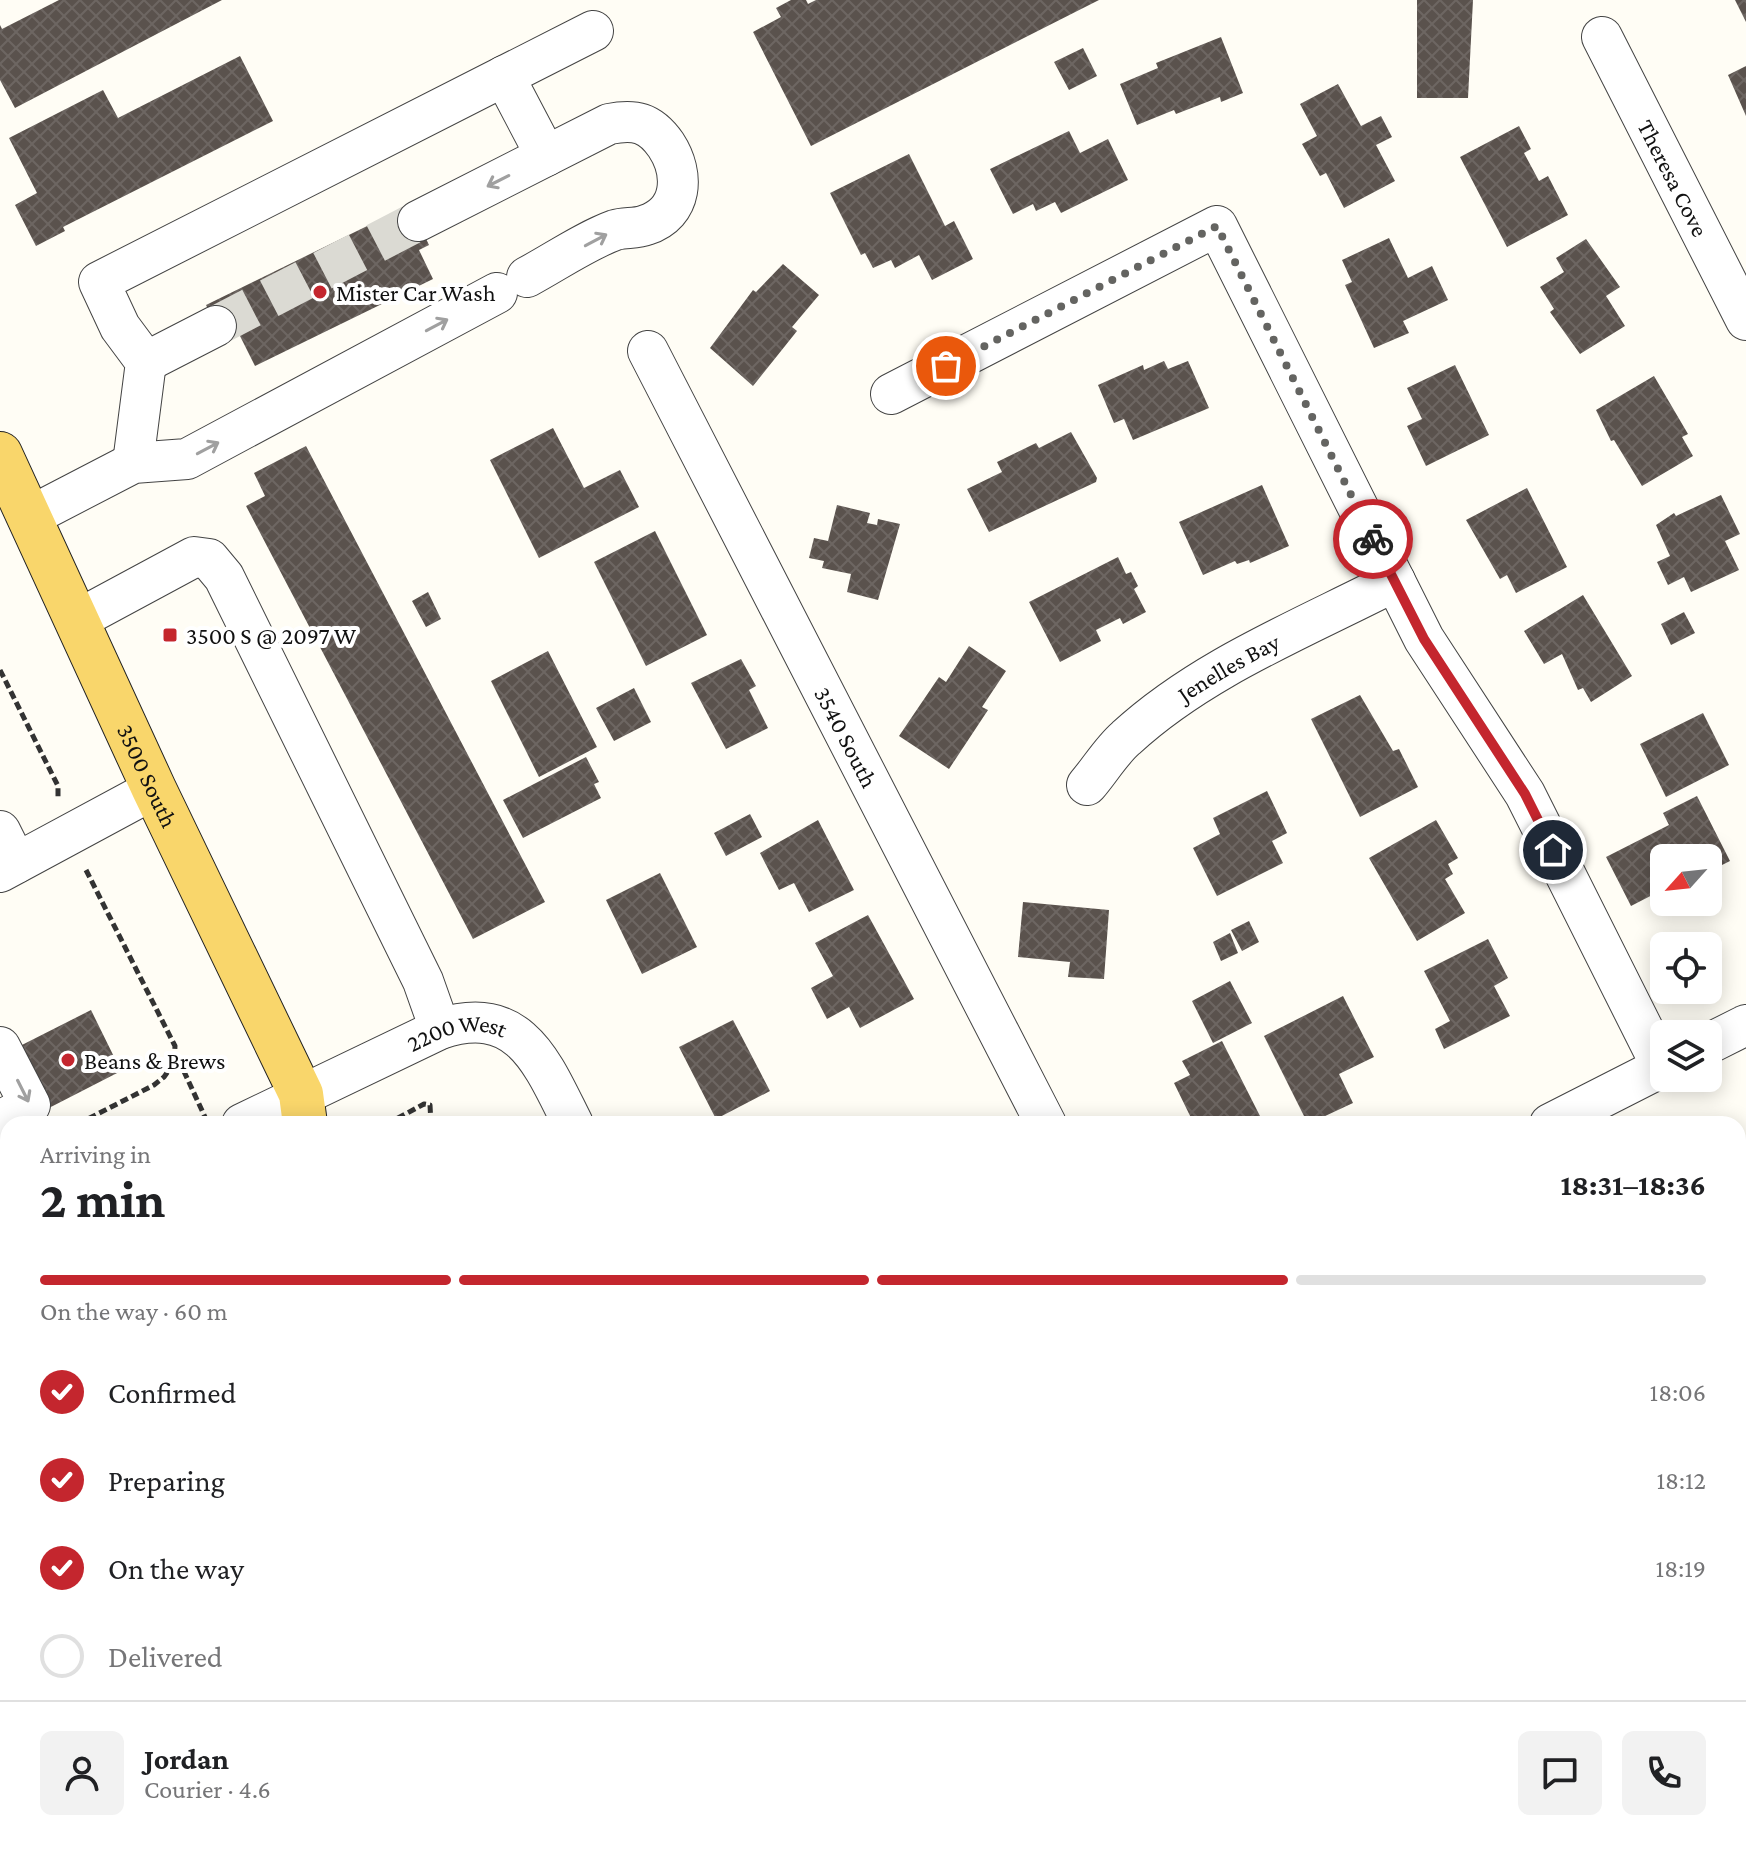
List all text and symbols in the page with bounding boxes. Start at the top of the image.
street label: Theresa Cove [1633,115,1715,241]
one-way arrow [487,173,511,189]
one-way arrow [584,232,608,248]
place label: Mister Car Wash [336,279,496,306]
marker: Mister Car Wash [311,283,329,301]
one-way arrow [425,316,448,332]
pin [912,332,980,400]
icon: bag [924,344,968,388]
one-way arrow [195,439,219,455]
courier [1333,499,1413,579]
icon: bike [1351,517,1395,561]
place label: 3500 S @ 2097 W [186,622,356,649]
marker: 3500 S @ 2097 W [161,626,179,644]
street label: Jenelles Bay [1170,627,1285,708]
street label: 3540 South [810,682,884,792]
street label: 3500 South [112,720,184,832]
pin [1519,816,1587,884]
icon: home [1531,828,1575,872]
north arrow [1650,844,1722,916]
map controls [1650,844,1722,1092]
button: locate [1650,932,1722,1004]
street label: 2200 West [402,1008,513,1056]
button: layers [1650,1020,1722,1092]
place label: Beans & Brews [84,1047,225,1074]
marker: Beans & Brews [59,1051,77,1069]
one-way arrow [15,1079,31,1103]
text: Arriving in [40,1140,151,1169]
text: 18:31–18:36 [1560,1168,1706,1201]
text: 2 min [40,1170,165,1228]
text: On the way · 60 m [40,1297,228,1326]
icon: check [40,1370,84,1414]
text: Confirmed [108,1376,236,1409]
text: 18:06 [1650,1378,1706,1407]
icon: check [40,1458,84,1502]
text: Preparing [108,1464,225,1497]
text: 18:12 [1656,1466,1706,1495]
icon: check [40,1546,84,1590]
text: On the way [108,1552,244,1585]
text: 18:19 [1656,1554,1706,1583]
text: Delivered [108,1640,223,1673]
button: person [40,1731,124,1815]
button: chat [1518,1731,1602,1815]
button: phone [1622,1731,1706,1815]
text: Jordan [144,1742,229,1775]
text: Courier · 4.6 [144,1775,271,1804]

